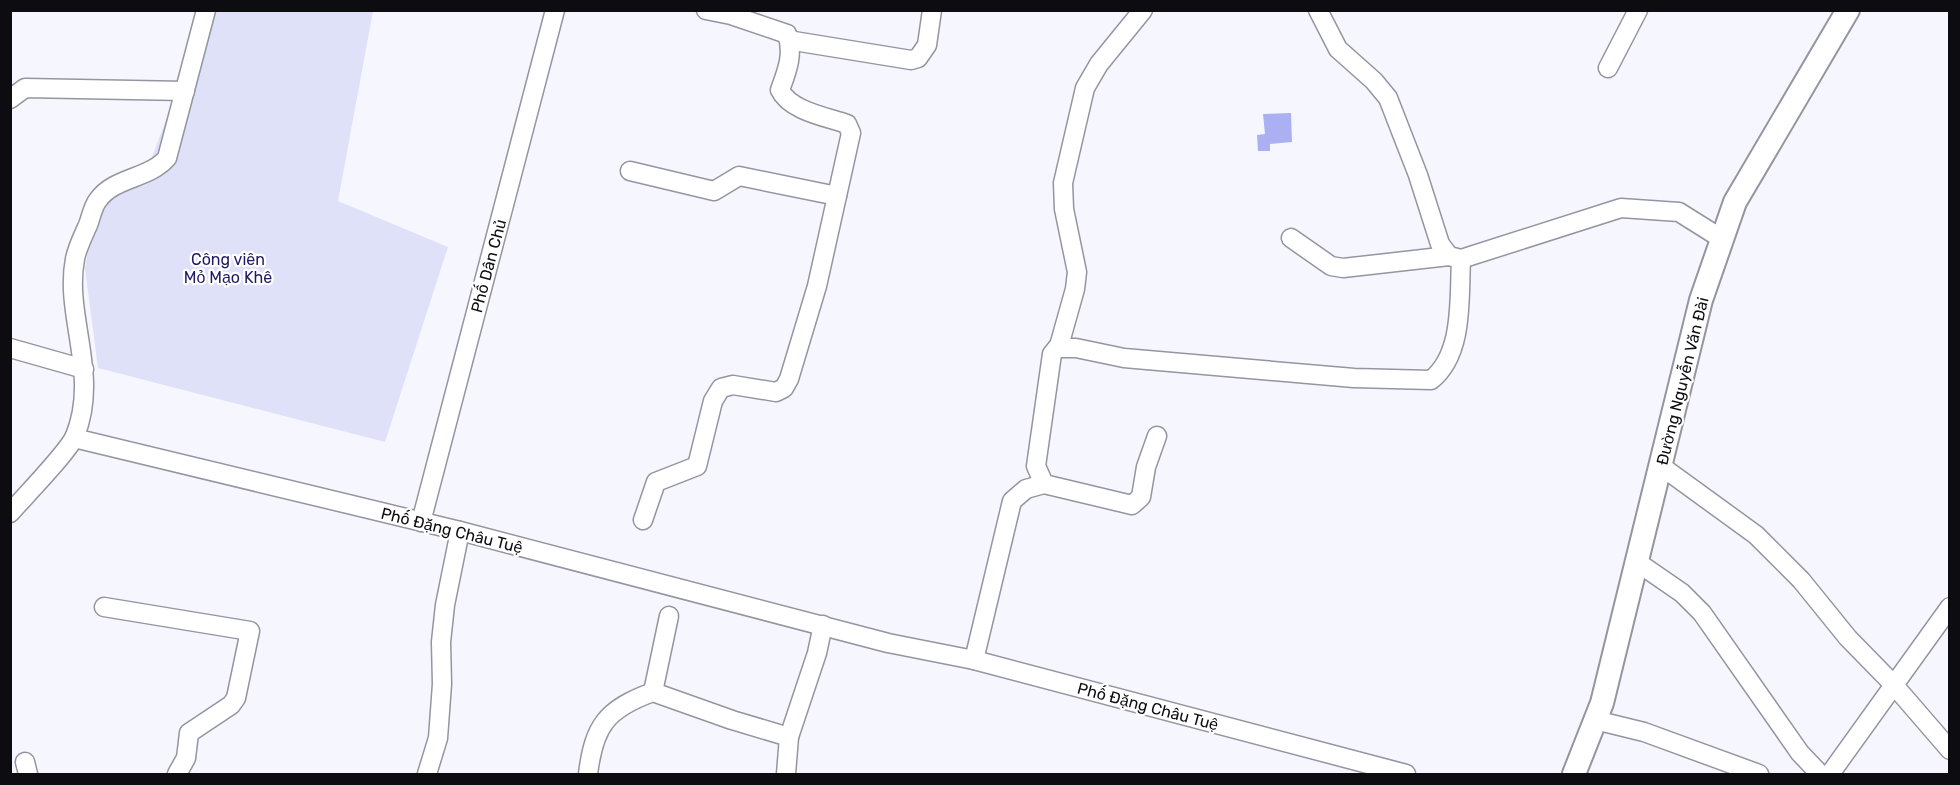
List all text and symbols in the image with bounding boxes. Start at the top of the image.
street label: Phố Dân Chủ [466,217,510,315]
park label: Công viên Mỏ Mạo Khê [184,250,272,287]
street label: Đường Nguyễn Văn Đài [1651,295,1713,467]
street label: Phố Đặng Châu Tuệ [379,502,525,557]
street label: Phố Đặng Châu Tuệ [1075,677,1221,734]

